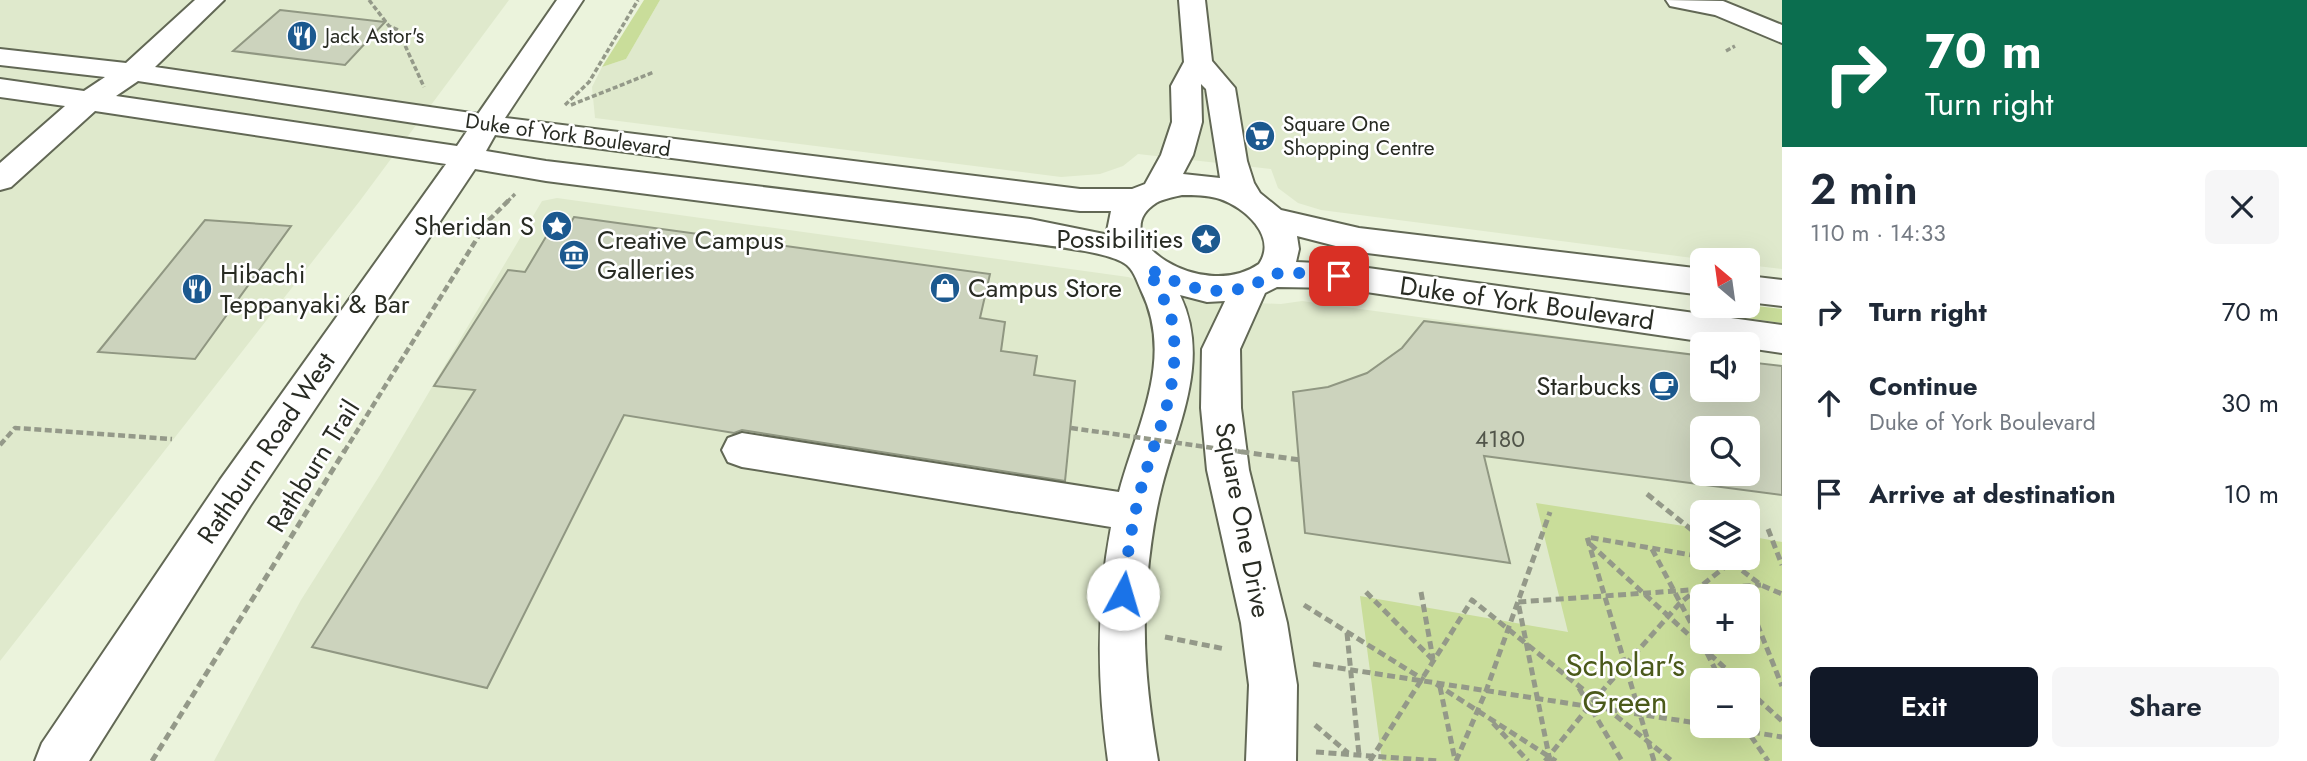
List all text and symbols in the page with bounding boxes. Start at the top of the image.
text: 70 m [1925,16,2042,86]
restaurant icon: Jack Astor's [285,19,319,53]
place label: Jack Astor's [322,21,424,51]
icon: right [1810,28,1901,119]
text: Turn right [1925,81,2054,127]
street label: Duke of York Boulevard [463,106,673,164]
place label: Square One Shopping Centre [1283,109,1435,163]
supermarket icon: Square One Shopping Centre [1243,119,1277,153]
text: 2 min [1810,159,1918,220]
button: close [2205,170,2279,244]
place label: Sheridan S [414,207,534,245]
place icon: Sheridan S [540,209,574,243]
text: 110 m · 14:33 [1810,216,1946,250]
place label: Possibilities [1056,220,1183,258]
place label: Creative Campus Galleries [597,221,784,289]
place icon: Possibilities [1189,222,1223,256]
museum icon: Creative Campus Galleries [557,238,591,272]
pin [1309,246,1369,306]
north arrow [1690,248,1760,318]
map controls [1690,248,1760,738]
place label: Hibachi Teppanyaki & Bar [220,255,410,323]
icon: arrive [1320,257,1358,295]
street label: Duke of York Boulevard [1397,266,1657,340]
place label: Campus Store [968,269,1122,307]
shop icon: Campus Store [928,271,962,305]
restaurant icon: Hibachi Teppanyaki & Bar [180,272,214,306]
icon: right [1810,293,1848,331]
text: Turn right [1869,293,1987,331]
text: 70 m [2222,293,2279,331]
button: sound [1690,332,1760,402]
street label: Rathburn Road West [188,344,345,551]
place label: Starbucks [1536,367,1641,405]
text: Continue [1869,367,1978,405]
cafe icon: Starbucks [1647,369,1681,403]
icon: ahead [1810,384,1848,422]
text: 30 m [2221,384,2279,422]
street label: Rathburn Trail [257,392,369,540]
text: Duke of York Boulevard [1869,405,2096,439]
button: search [1690,416,1760,486]
street label: Square One Drive [1205,419,1281,621]
house number: 4180 [1475,422,1525,456]
icon: arrive [1810,475,1848,513]
text: Arrive at destination [1869,475,2116,513]
text: 10 m [2224,475,2279,513]
button: layers [1690,500,1760,570]
position arrow [1086,557,1160,631]
button: + [1690,584,1760,654]
park label: Scholar's Green [1565,642,1685,725]
button: Exit [1810,667,2038,747]
button: Share [2052,667,2279,747]
button: − [1690,668,1760,738]

